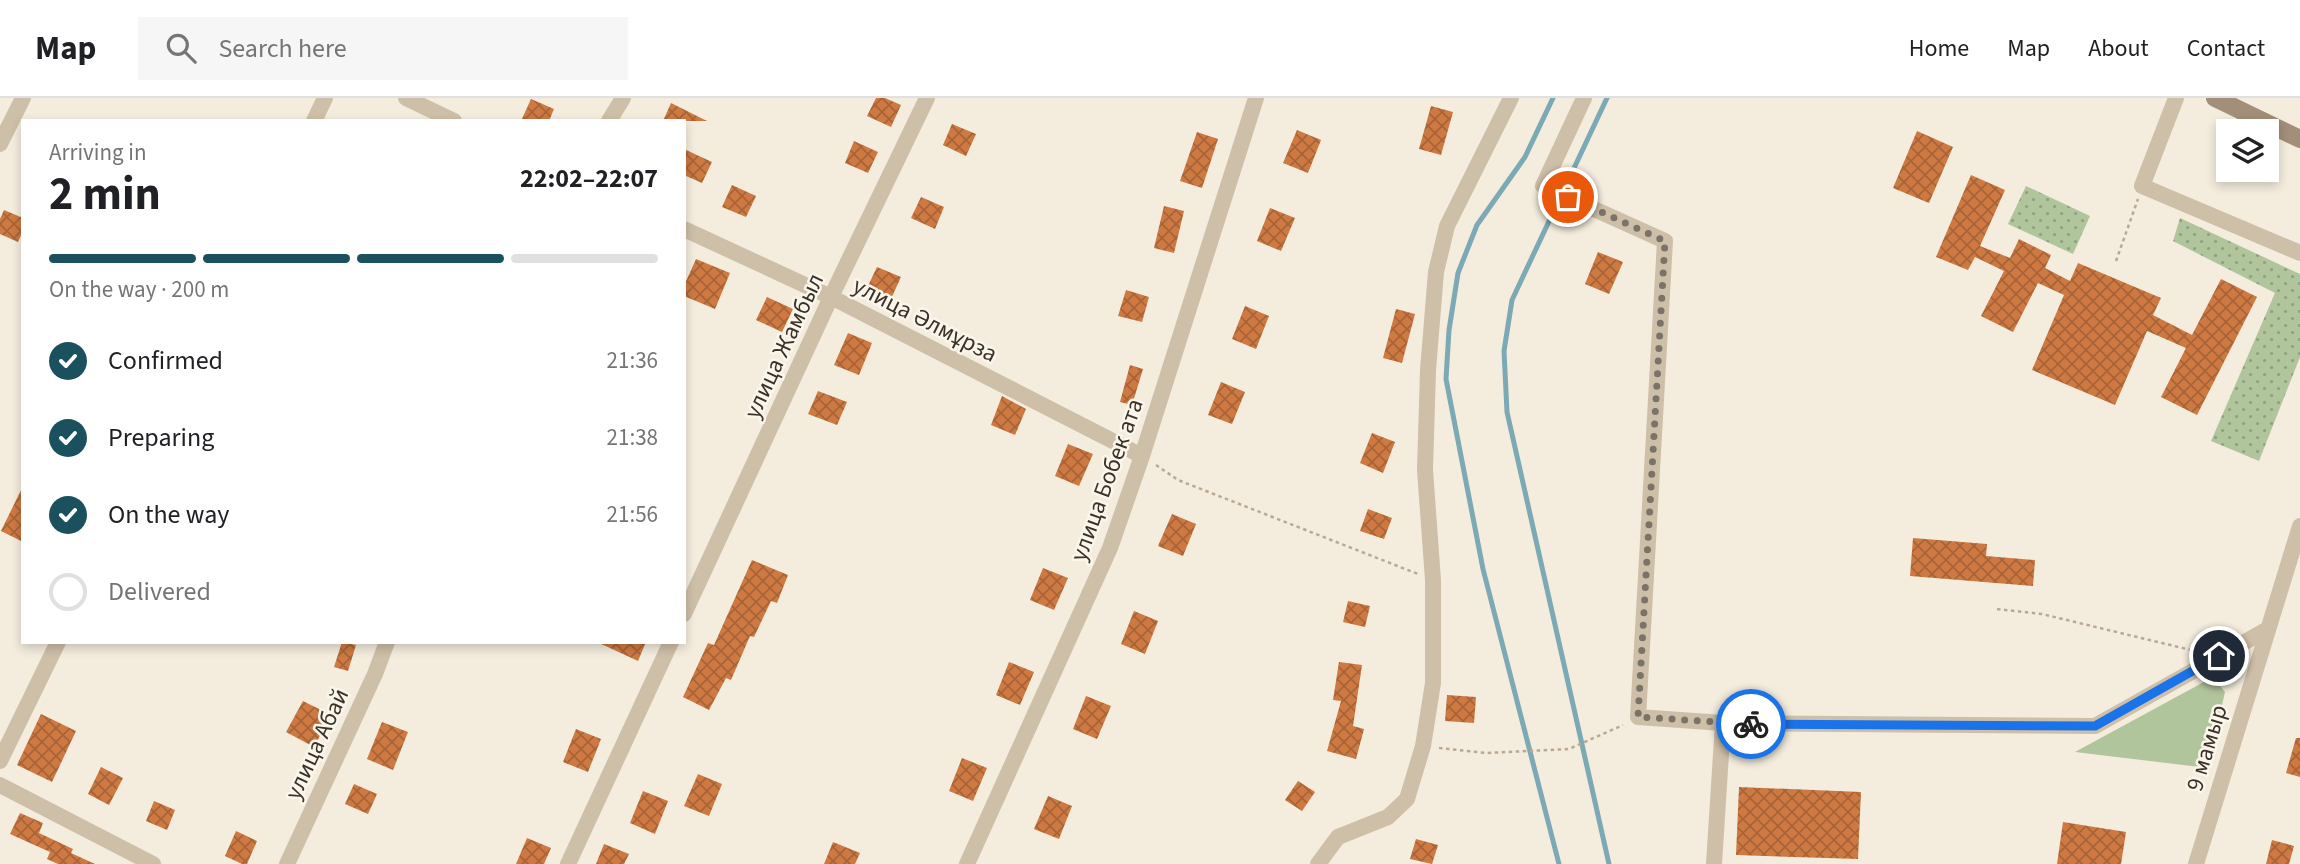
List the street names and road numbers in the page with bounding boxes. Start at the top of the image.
street label: улица Жамбыл [735,268,833,424]
street label: улица Әлмұрза [847,268,1003,372]
street label: улица Бобек ата [1061,394,1153,566]
street label: улица Абай [276,683,358,805]
street label: 9 мамыр [2177,700,2237,796]

